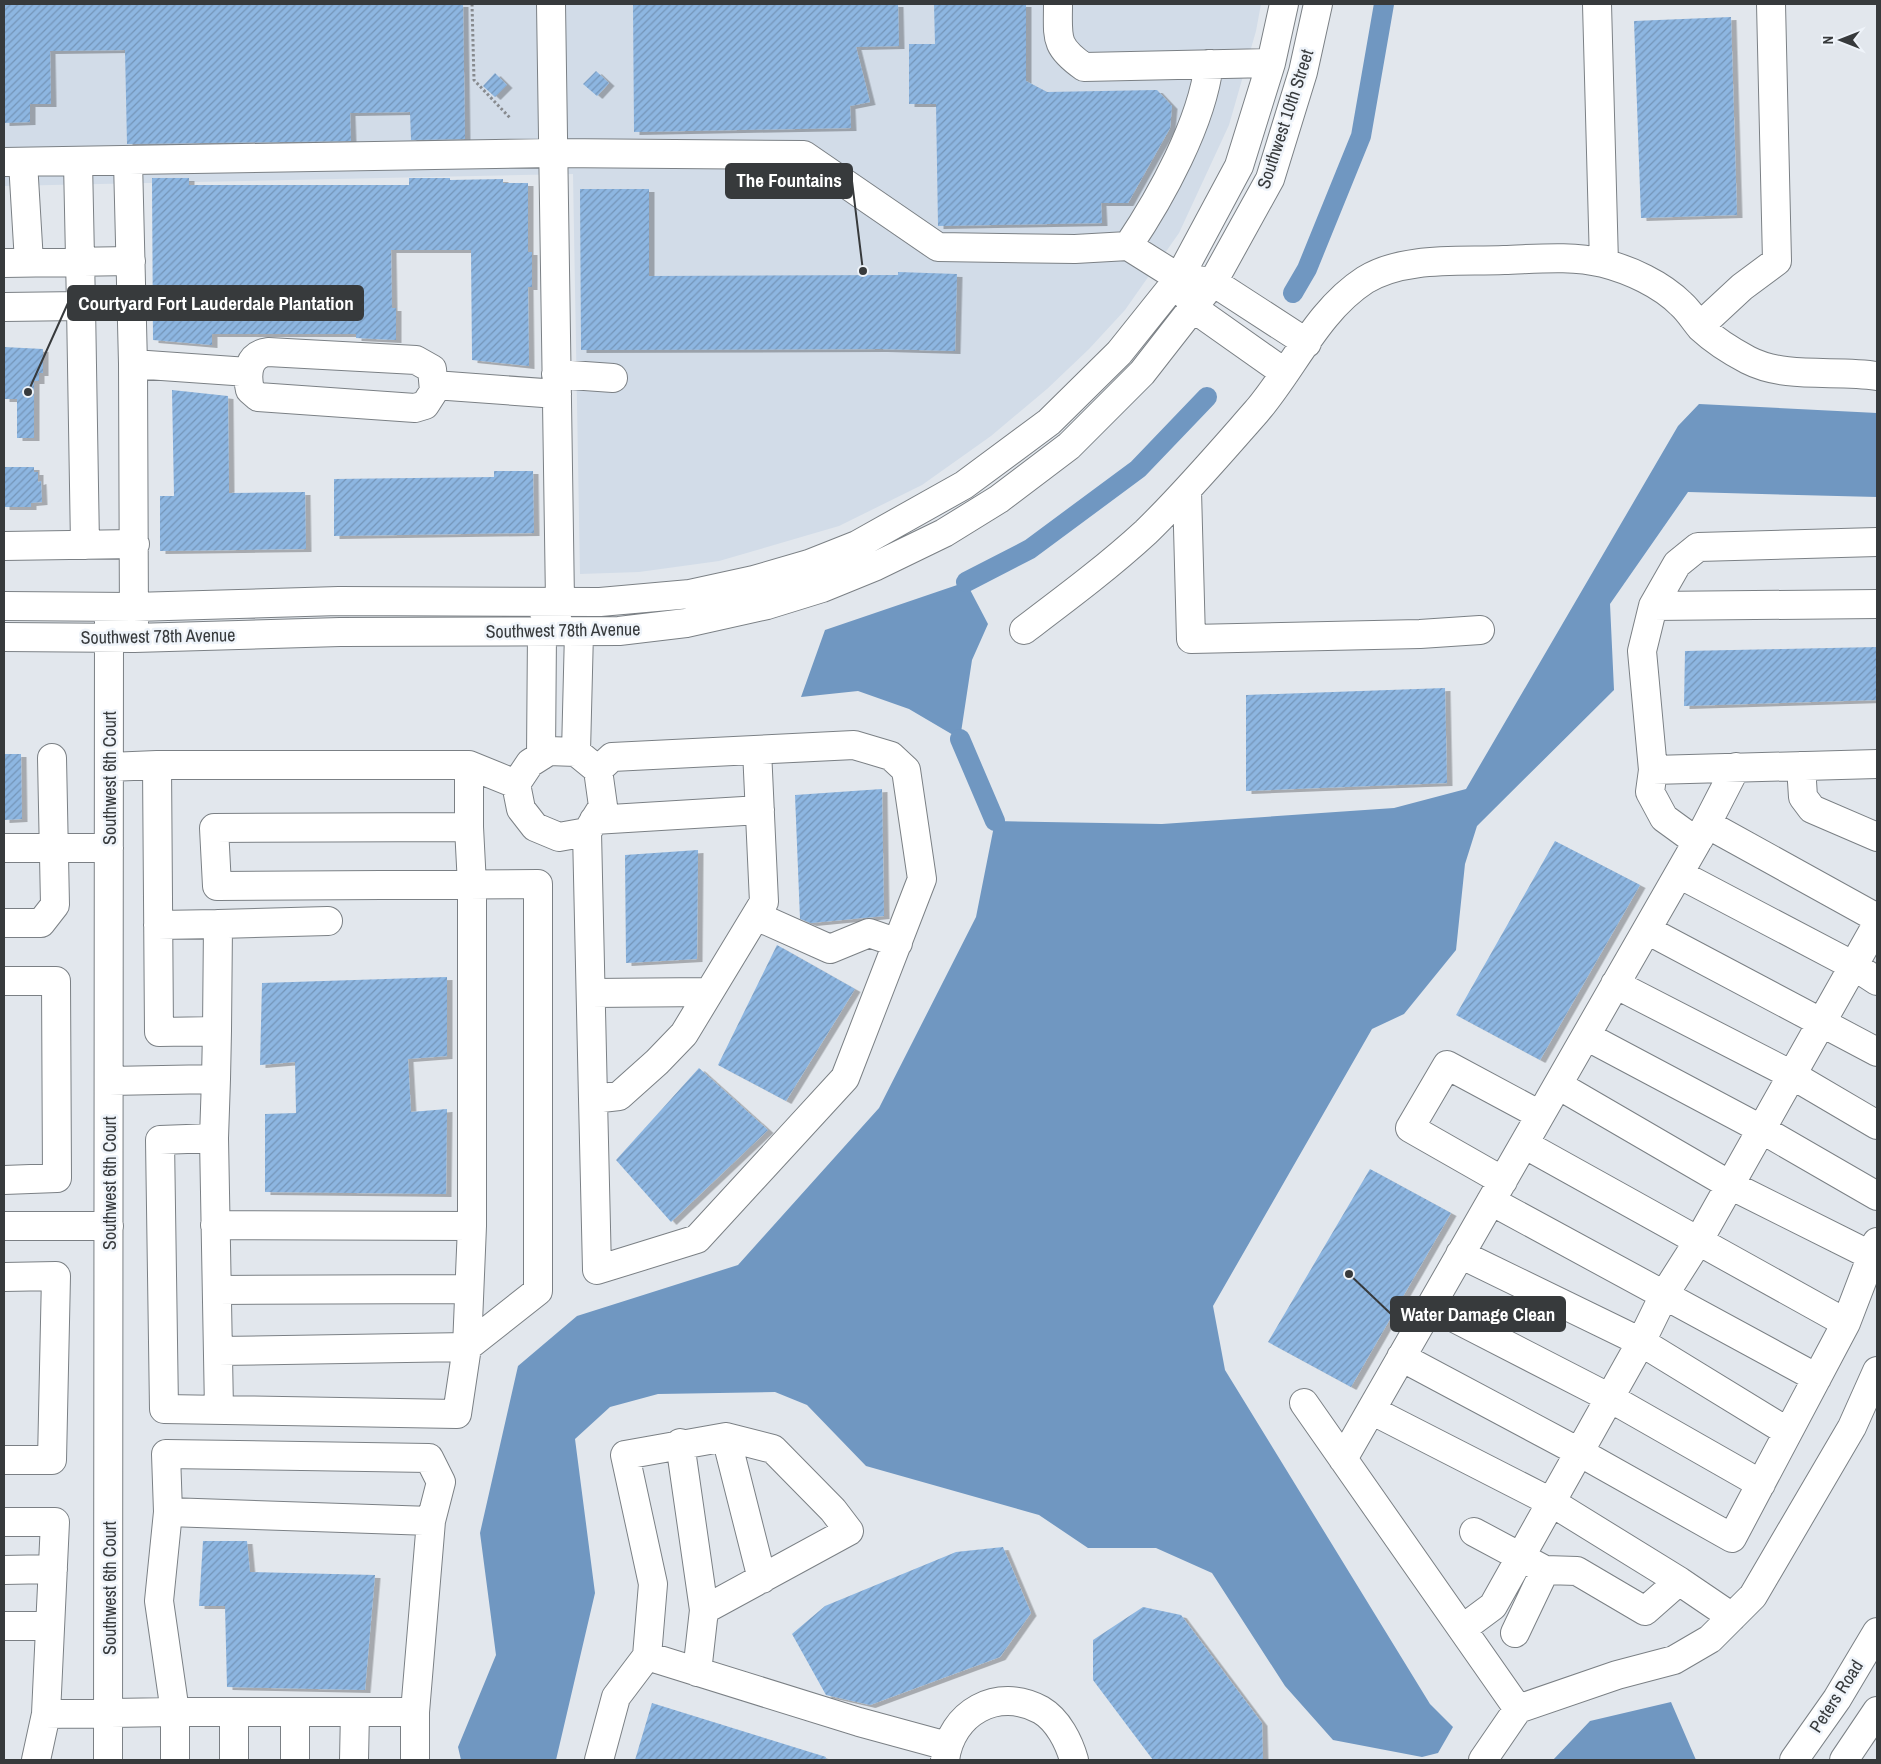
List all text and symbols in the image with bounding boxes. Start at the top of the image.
north arrow [1816,15,1866,65]
text: N [1819,36,1837,44]
street label: Southwest 10th Street [1251,46,1319,192]
callout: The Fountains [726,164,852,198]
text: The Fountains [736,167,842,193]
callout: Courtyard Fort Lauderdale Plantation [68,286,363,320]
text: Courtyard Fort Lauderdale Plantation [78,290,354,316]
street label: Southwest 78th Avenue [485,616,641,644]
street label: Southwest 78th Avenue [80,622,236,650]
street label: Southwest 6th Court [97,711,122,845]
street label: Southwest 6th Court [97,1116,122,1250]
callout: Water Damage Clean [1391,1297,1565,1331]
text: Water Damage Clean [1401,1301,1555,1327]
street label: Southwest 6th Court [97,1521,122,1655]
street label: Peters Road [1803,1655,1869,1737]

